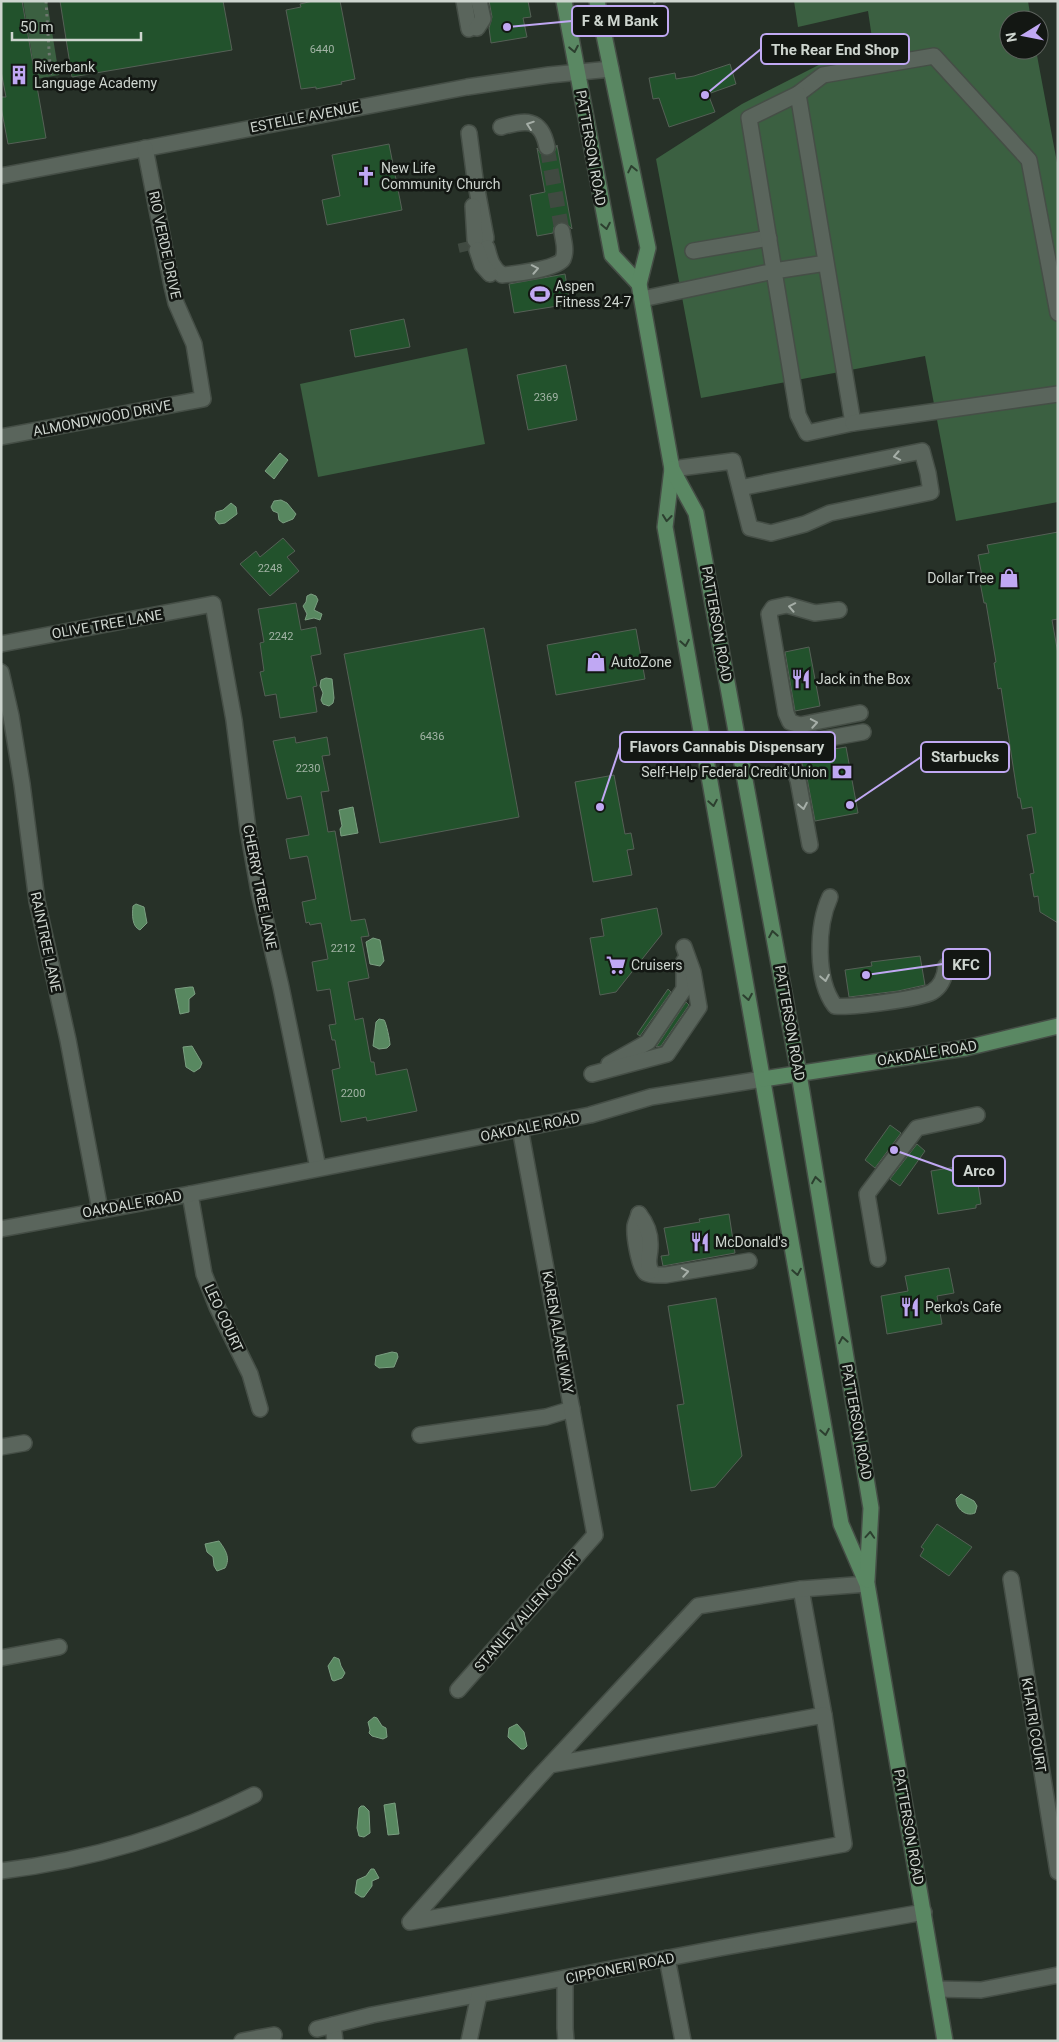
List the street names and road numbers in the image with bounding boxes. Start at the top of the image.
street label: PATTERSON ROAD [573,89,609,207]
street label: ESTELLE AVENUE [249,99,361,135]
street label: RIO VERDE DRIVE [146,189,184,301]
street label: ALMONDWOOD DRIVE [31,397,173,439]
street label: PATTERSON ROAD [699,565,735,683]
street label: OLIVE TREE LANE [50,606,164,642]
street label: CHERRY TREE LANE [240,823,280,951]
street label: RAINTREE LANE [28,890,64,994]
street label: PATTERSON ROAD [772,964,808,1082]
street label: OAKDALE ROAD [876,1037,978,1069]
street label: OAKDALE ROAD [479,1110,581,1144]
street label: OAKDALE ROAD [81,1187,183,1221]
street label: KAREN ALANE WAY [539,1269,577,1395]
street label: LEO COURT [201,1282,247,1355]
street label: PATTERSON ROAD [839,1363,875,1481]
street label: STANLEY ALLEN COURT [471,1549,583,1675]
street label: KHATRI COURT [1019,1677,1049,1774]
street label: PATTERSON ROAD [891,1768,927,1886]
street label: CIPPONERI ROAD [564,1950,676,1986]

